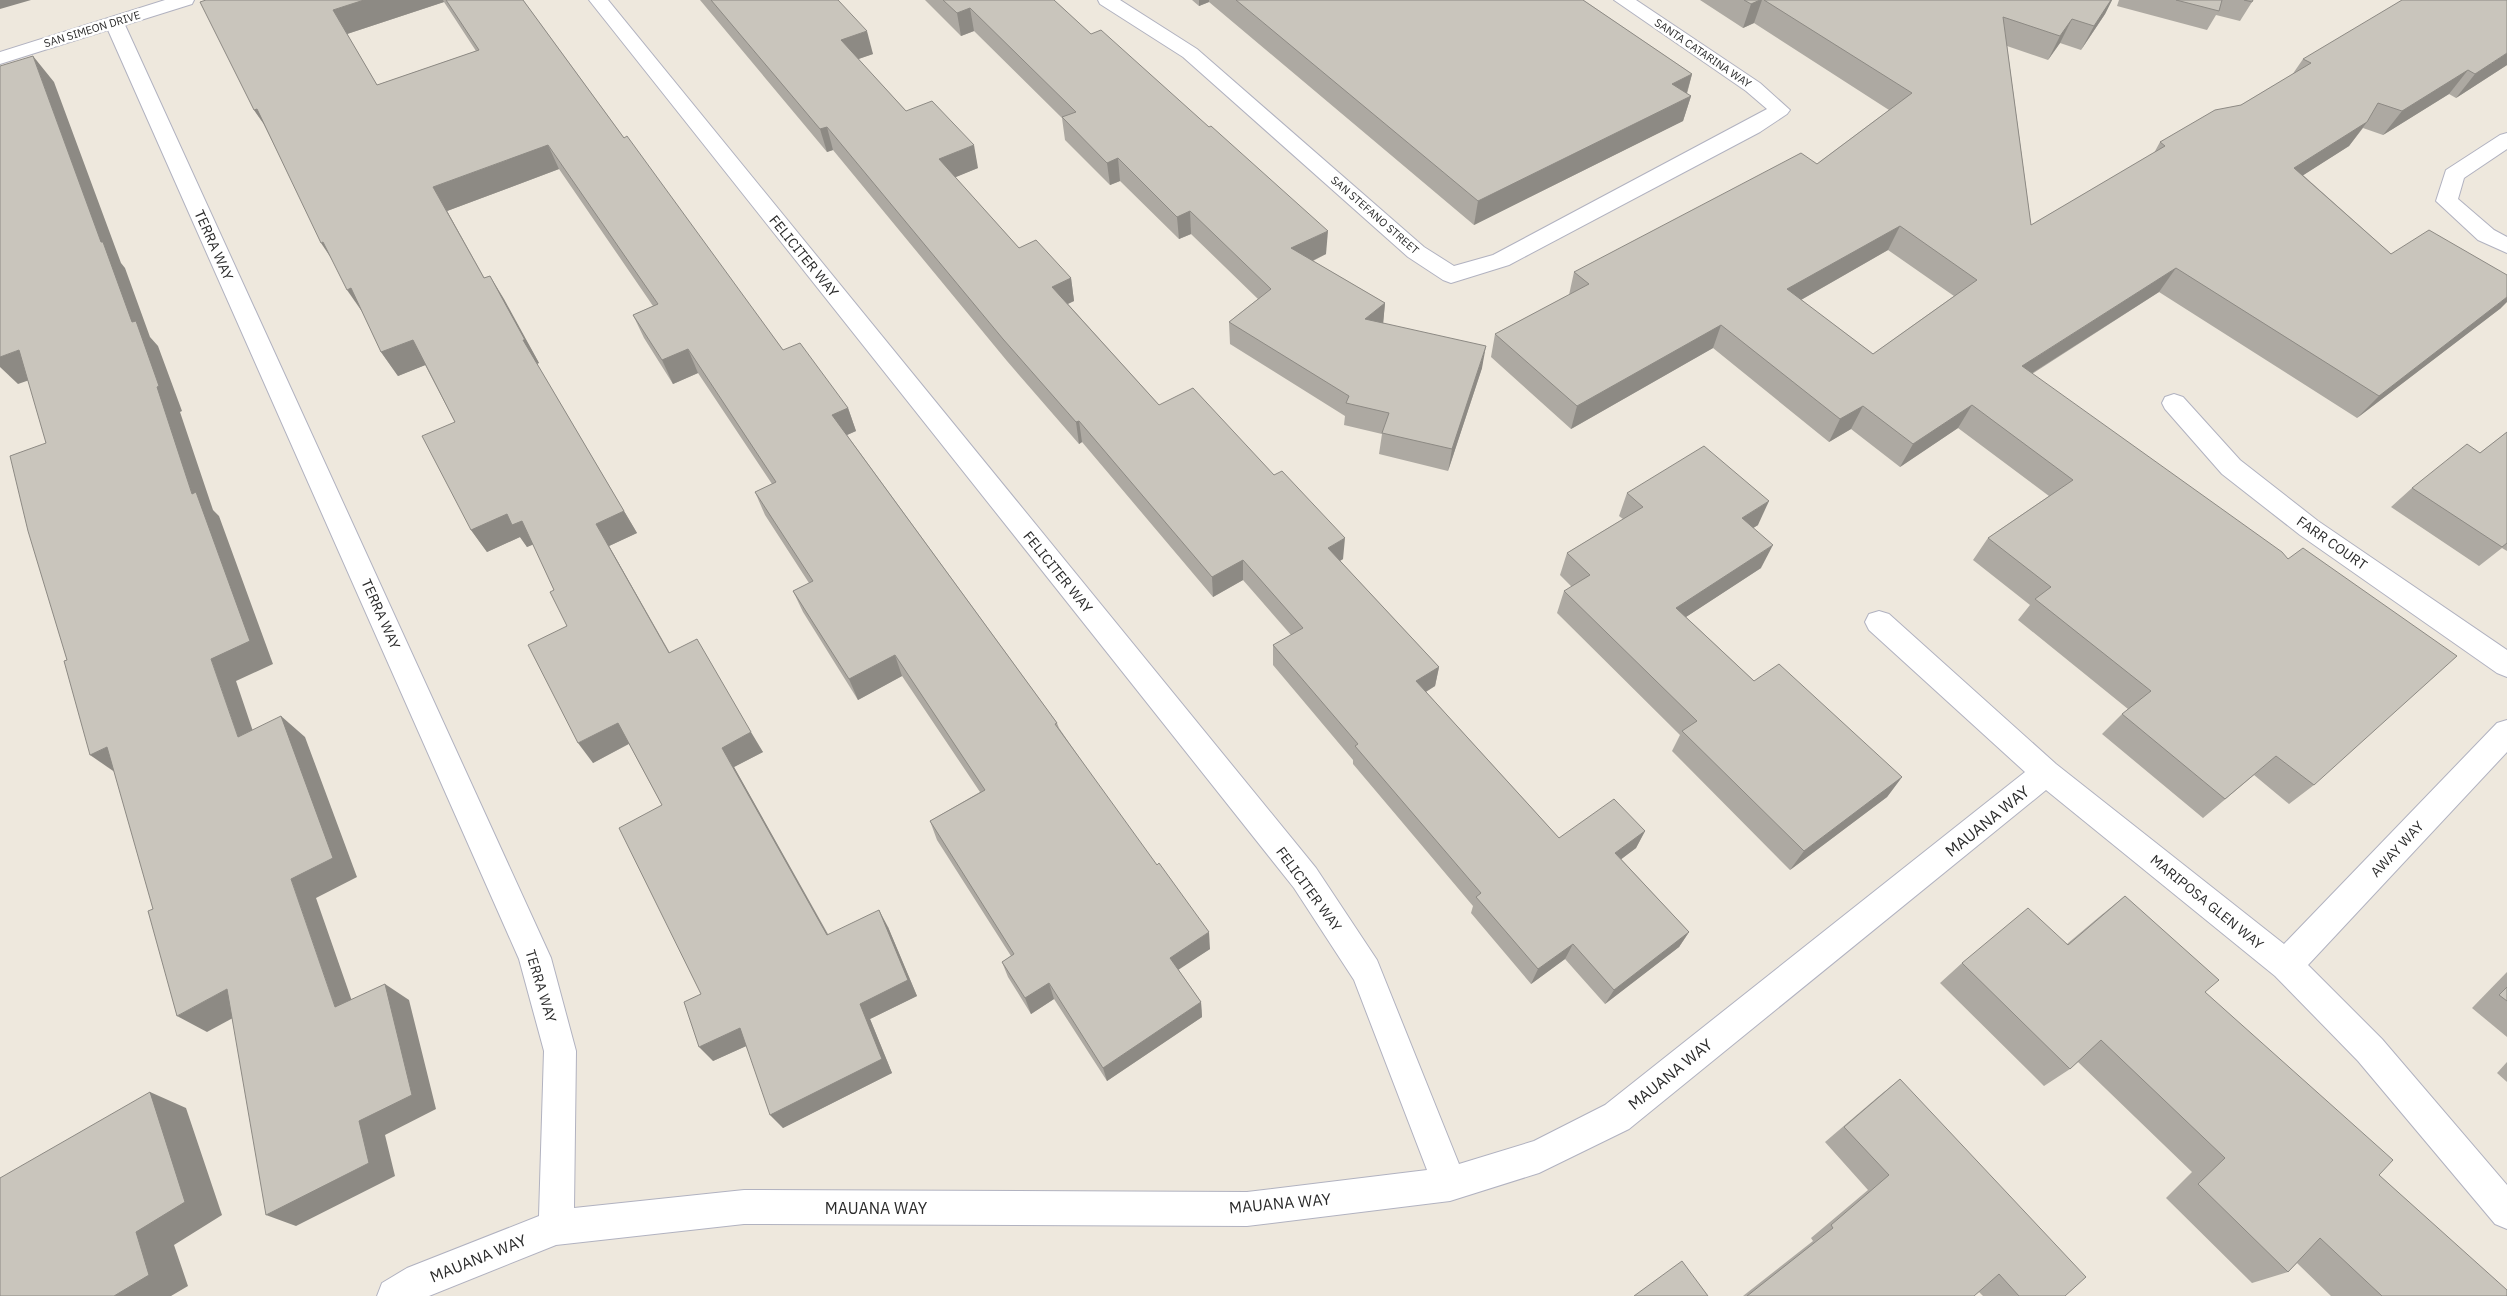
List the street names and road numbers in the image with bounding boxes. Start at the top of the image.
street label: SAN SIMEON DRIVE [42,8,142,50]
street label: SANTA CATARINA WAY [1652,15,1754,91]
street label: SAN STEFANO STREET [1328,173,1423,258]
street label: TERRA WAY [190,207,238,284]
street label: FELICITER WAY [765,211,843,301]
street label: FARR COURT [2293,512,2371,574]
street label: FELICITER WAY [1019,527,1097,617]
street label: TERRA WAY [357,576,405,653]
street label: MAUANA WAY [1941,781,2033,861]
street label: AWAY WAY [2367,817,2428,881]
street label: FELICITER WAY [1272,843,1346,935]
street label: MARIPOSA GLEN WAY [2147,851,2268,954]
street label: TERRA WAY [521,947,561,1025]
street label: MAUANA WAY [1624,1034,1716,1114]
street label: MAUANA WAY [1228,1189,1332,1217]
street label: MAUANA WAY [825,1198,928,1218]
street label: MAUANA WAY [427,1229,530,1286]

